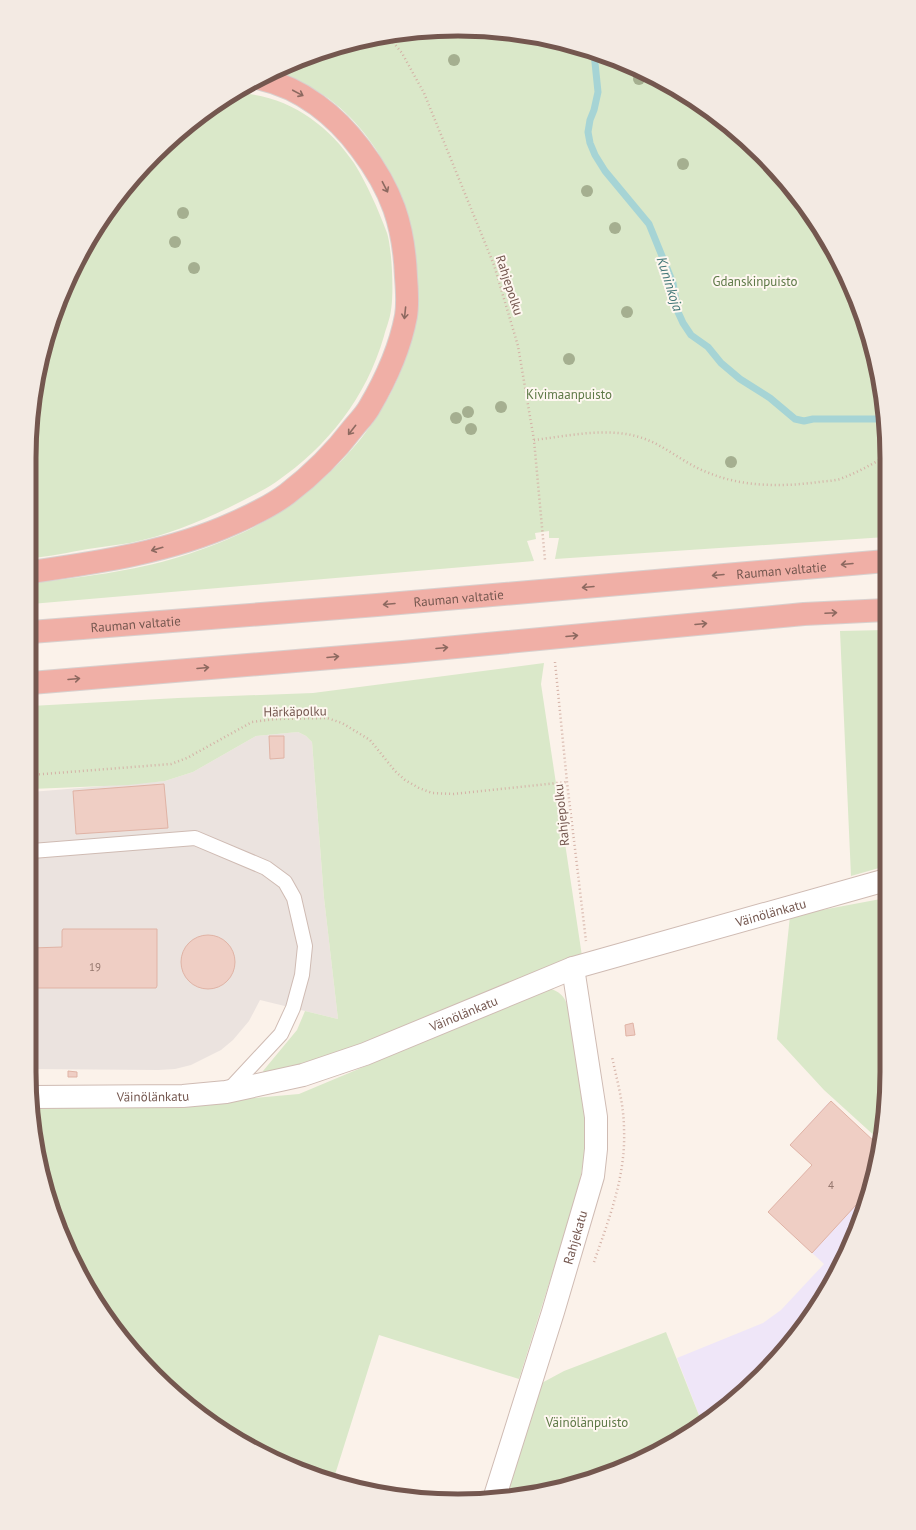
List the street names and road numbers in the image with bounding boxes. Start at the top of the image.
street label: Rahjepolku [492,253,527,317]
street label: Rauman valtatie [736,558,827,583]
street label: Rauman valtatie [413,586,504,611]
street label: Rauman valtatie [90,612,181,636]
street label: Härkäpolku [263,702,327,721]
street label: Rahjepolku [550,783,573,847]
street label: Väinölänkatu [733,895,808,931]
street label: Väinölänkatu [426,992,500,1036]
street label: Väinölänkatu [116,1087,190,1105]
street label: Rahjekatu [559,1208,591,1266]

